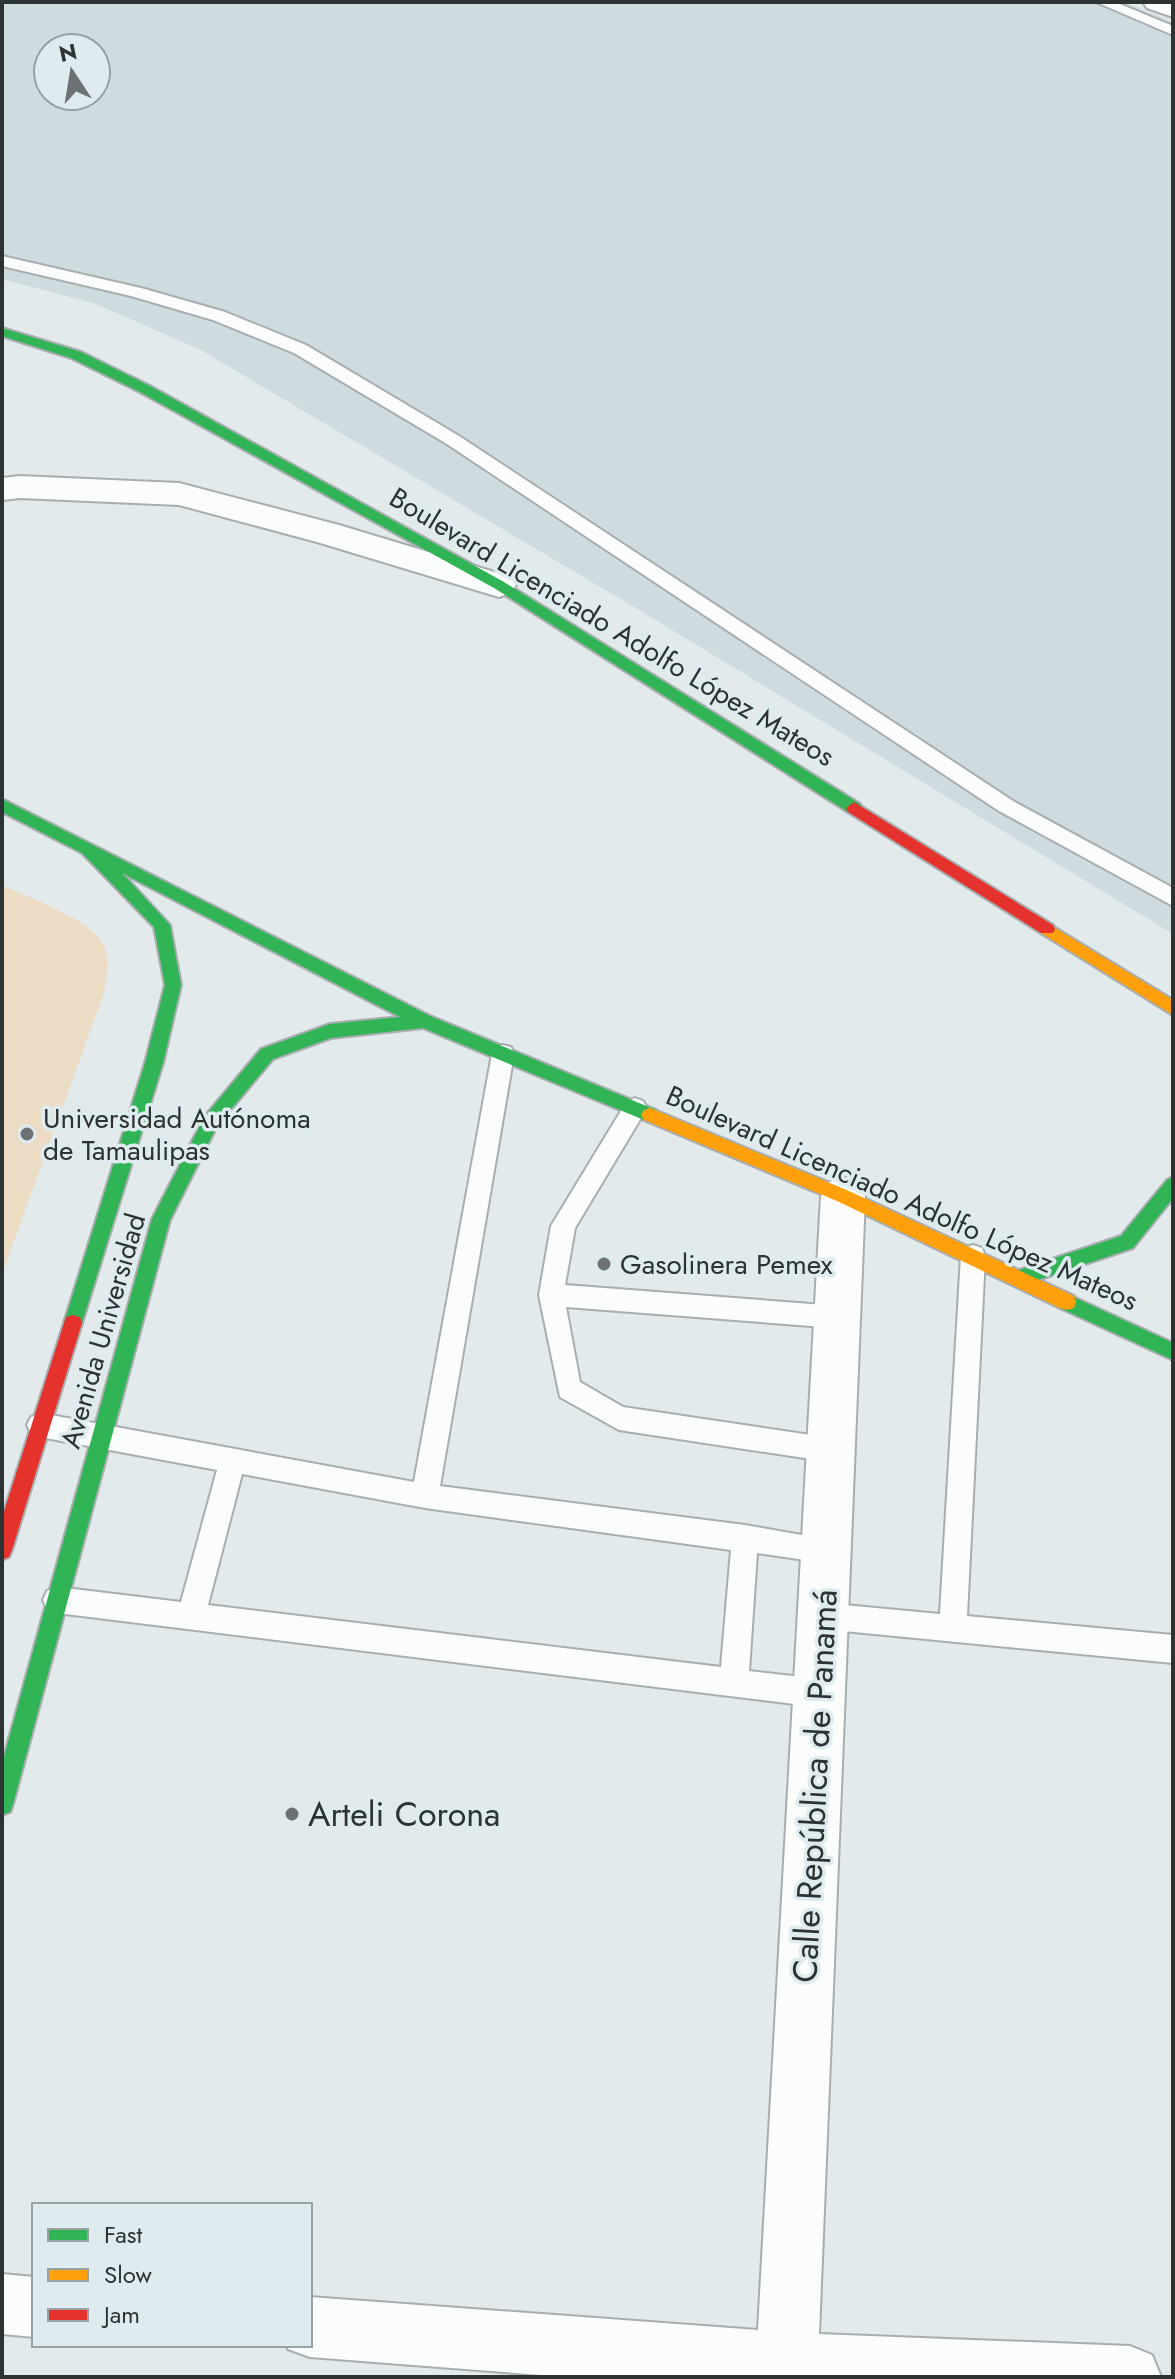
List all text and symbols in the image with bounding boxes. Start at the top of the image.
north arrow [32,32,112,112]
text: N [56,35,80,70]
street label: Boulevard Licenciado Adolfo López Mateos [382,477,842,777]
street label: Boulevard Licenciado Adolfo López Mateos [659,1075,1145,1321]
place label: Universidad Autónoma de Tamaulipas [43,1098,311,1171]
marker: Universidad Autónoma de Tamaulipas [18,1125,36,1143]
street label: Avenida Universidad [50,1209,156,1453]
place label: Gasolinera Pemex [620,1244,833,1285]
marker: Gasolinera Pemex [595,1255,613,1273]
street label: Calle República de Panamá [780,1588,850,1984]
place label: Arteli Corona [308,1790,500,1839]
marker: Arteli Corona [283,1805,301,1823]
legend [32,2203,312,2347]
text: Fast [104,2217,142,2252]
text: Slow [104,2257,152,2292]
text: Jam [101,2297,140,2332]

